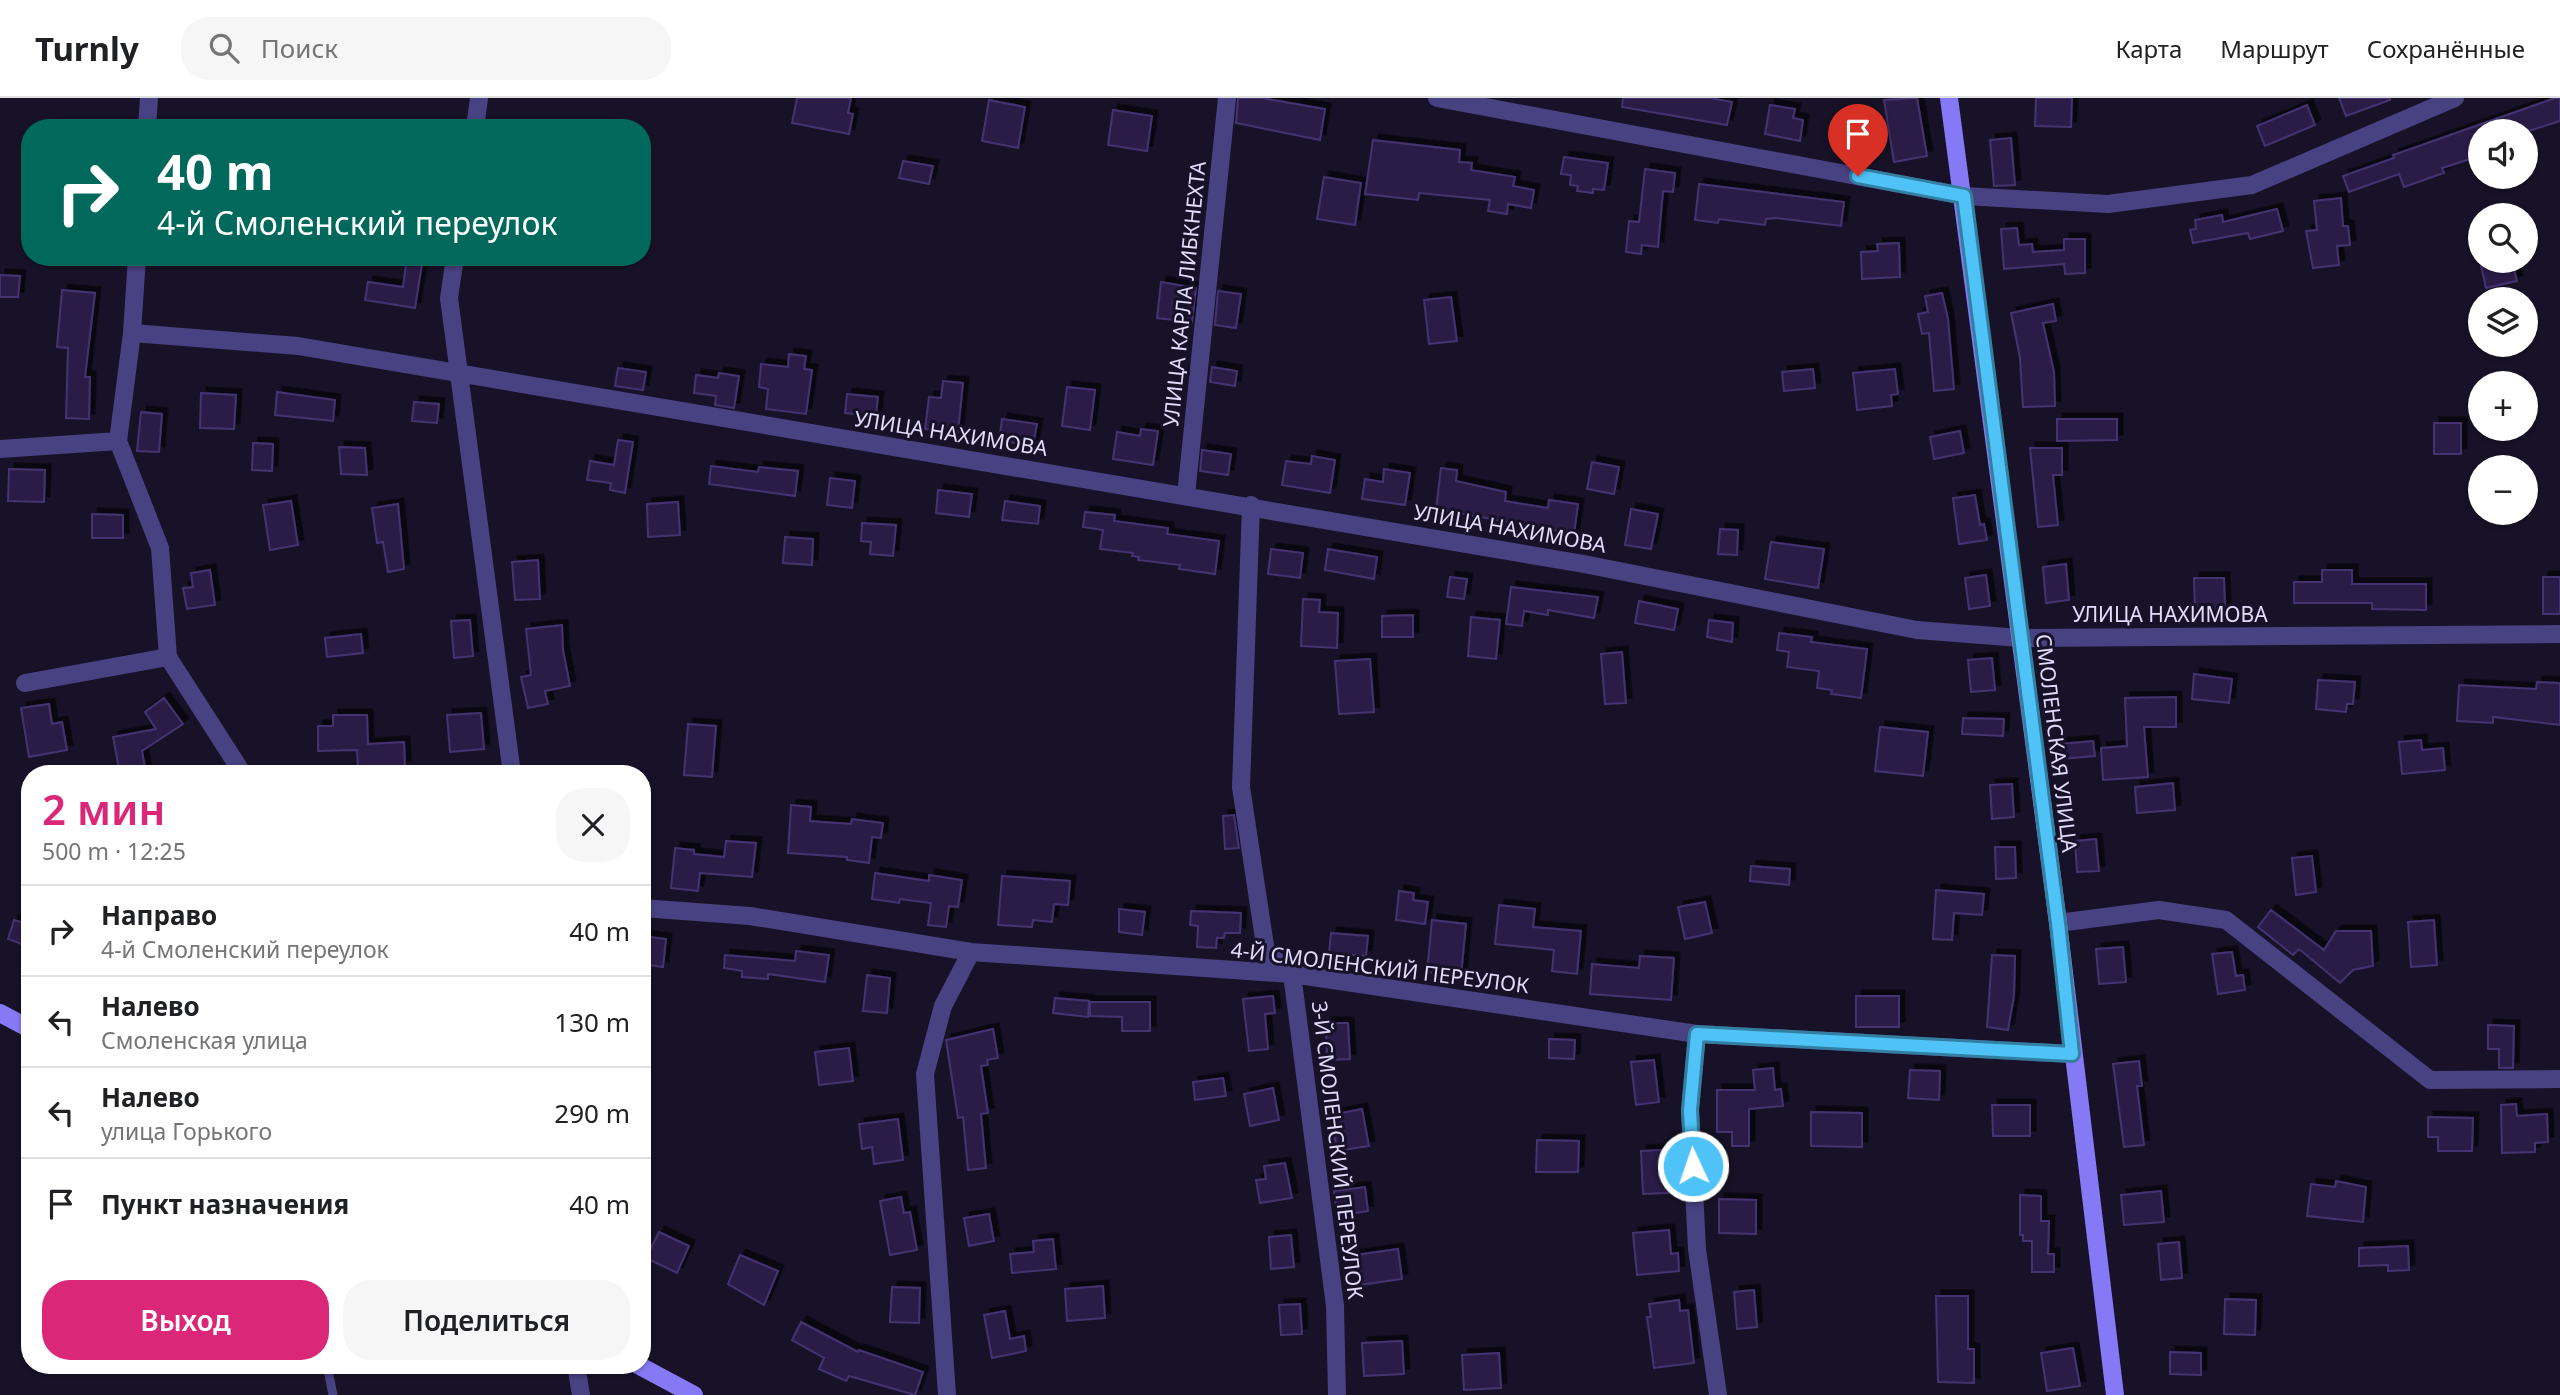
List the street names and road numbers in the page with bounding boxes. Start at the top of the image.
street label: УЛИЦА КАРЛА ЛИБКНЕХТА [1156,159,1212,428]
street label: УЛИЦА НАХИМОВА [852,404,1050,462]
street label: УЛИЦА НАХИМОВА [1411,497,1609,559]
street label: УЛИЦА НАХИМОВА [2072,600,2268,628]
street label: СМОЛЕНСКАЯ УЛИЦА [2030,632,2084,854]
street label: 4-Й СМОЛЕНСКИЙ ПЕРЕУЛОК [1229,935,1531,999]
street label: 3-Й СМОЛЕНСКИЙ ПЕРЕУЛОК [1306,999,1370,1301]

